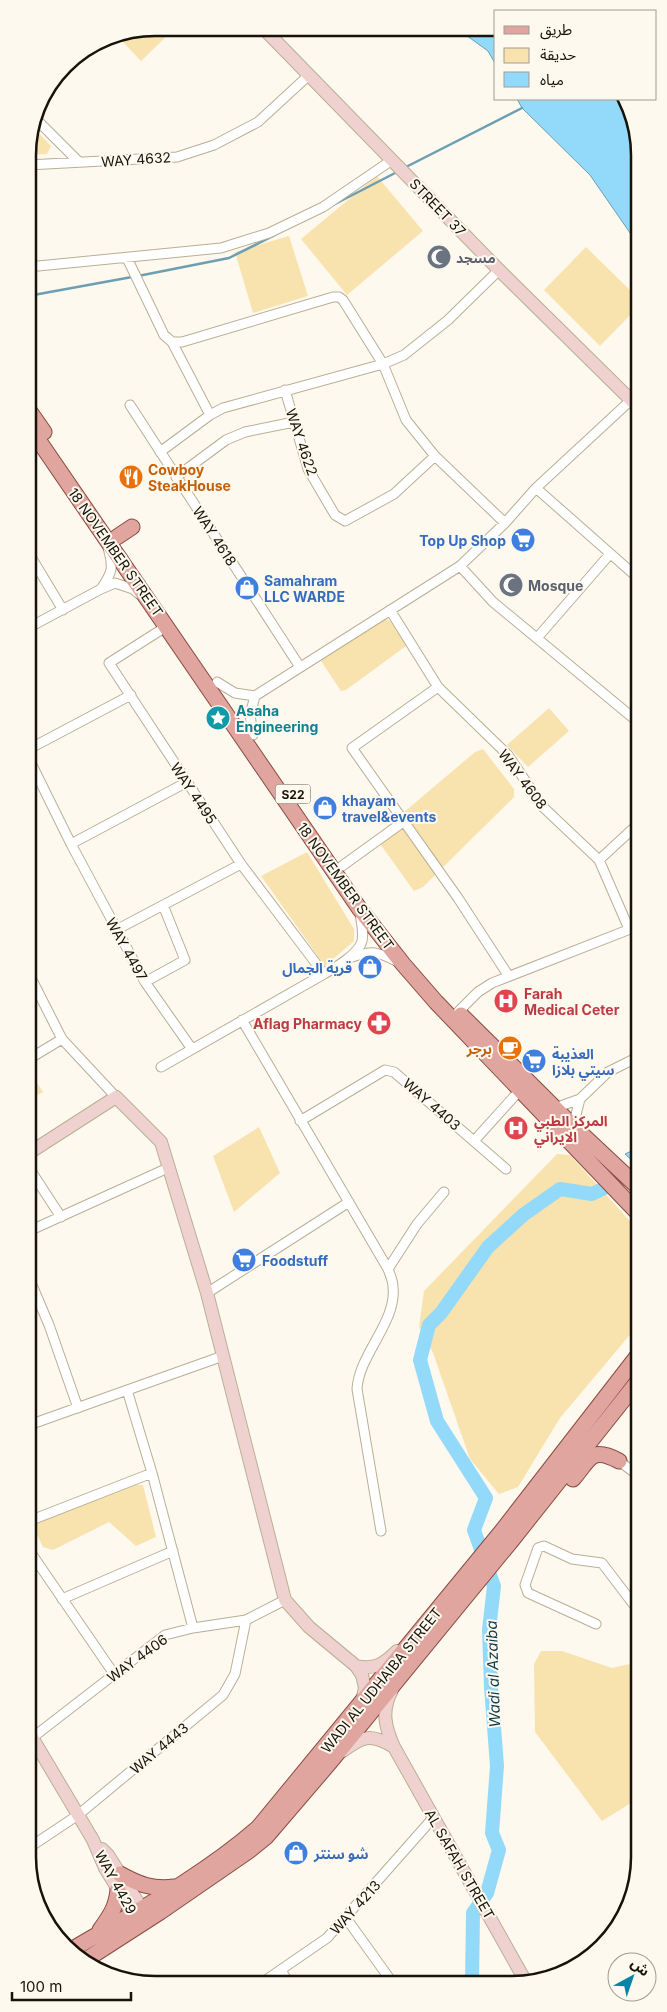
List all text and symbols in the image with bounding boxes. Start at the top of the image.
legend [494,10,657,100]
text: طريق [540,20,572,40]
text: حديقة [540,45,576,64]
text: مياه [540,70,564,89]
street label: WAY 4632 [101,148,171,170]
street label: STREET 37 [406,175,470,239]
mosque icon: مسجد [426,244,452,270]
place label: مسجد [456,249,496,266]
street label: WAY 4622 [283,406,321,478]
place label: Cowboy SteakHouse [148,461,231,494]
restaurant icon: Cowboy SteakHouse [118,464,144,490]
street label: 18 NOVEMBER STREET [65,484,167,620]
street label: WAY 4618 [190,503,240,569]
supermarket icon: Top Up Shop [510,527,536,553]
place label: Top Up Shop [419,532,506,549]
place label: Samahram LLC WARDE [264,572,345,605]
mosque icon: Mosque [498,572,524,598]
shop icon: Samahram LLC WARDE [234,575,260,601]
place label: Mosque [528,577,583,594]
place label: Asaha Engineering [236,702,318,735]
place icon: Asaha Engineering [205,705,231,731]
street label: WAY 4608 [495,746,551,812]
street label: WAY 4495 [167,759,221,827]
road number: S22 [276,784,310,804]
place label: khayam travel&events [342,792,437,825]
shop icon: khayam travel&events [312,795,338,821]
street label: 18 NOVEMBER STREET [294,819,398,953]
street label: WAY 4497 [103,914,151,984]
shop icon: قرية الجمال [357,954,383,980]
place label: قرية الجمال [282,959,352,977]
place label: Farah Medical Ceter [524,985,620,1018]
hospital icon: Farah Medical Ceter [493,988,519,1014]
pharmacy icon: Aflag Pharmacy [366,1010,392,1036]
place label: Aflag Pharmacy [253,1015,363,1032]
cafe icon: برجر [497,1035,523,1061]
place label: برجر [466,1040,492,1058]
place label: العذيبة سيتي بلازا [552,1045,614,1081]
supermarket icon: العذيبة سيتي بلازا [521,1048,547,1074]
street label: WAY 4403 [400,1074,464,1134]
place label: المركز الطبي الايراني [534,1112,608,1148]
hospital icon: المركز الطبي الايراني [503,1115,529,1141]
supermarket icon: Foodstuff [231,1247,257,1273]
place label: Foodstuff [262,1252,328,1269]
street label: WADI AL UDHAIBA STREET [317,1604,445,1756]
water label: Wadi al Azaiba [482,1620,504,1728]
street label: WAY 4406 [103,1630,171,1686]
street label: WAY 4443 [126,1719,192,1777]
street label: AL SAFAH STREET [422,1806,498,1922]
shop icon: شو سنتر [283,1840,309,1866]
place label: شو سنتر [313,1845,369,1863]
street label: WAY 4429 [92,1847,140,1917]
street label: WAY 4213 [326,1876,384,1938]
north arrow [607,1952,657,2002]
text: ش [628,1954,653,1979]
scale bar [12,1970,131,2002]
text: 100 m [20,1977,62,1996]

